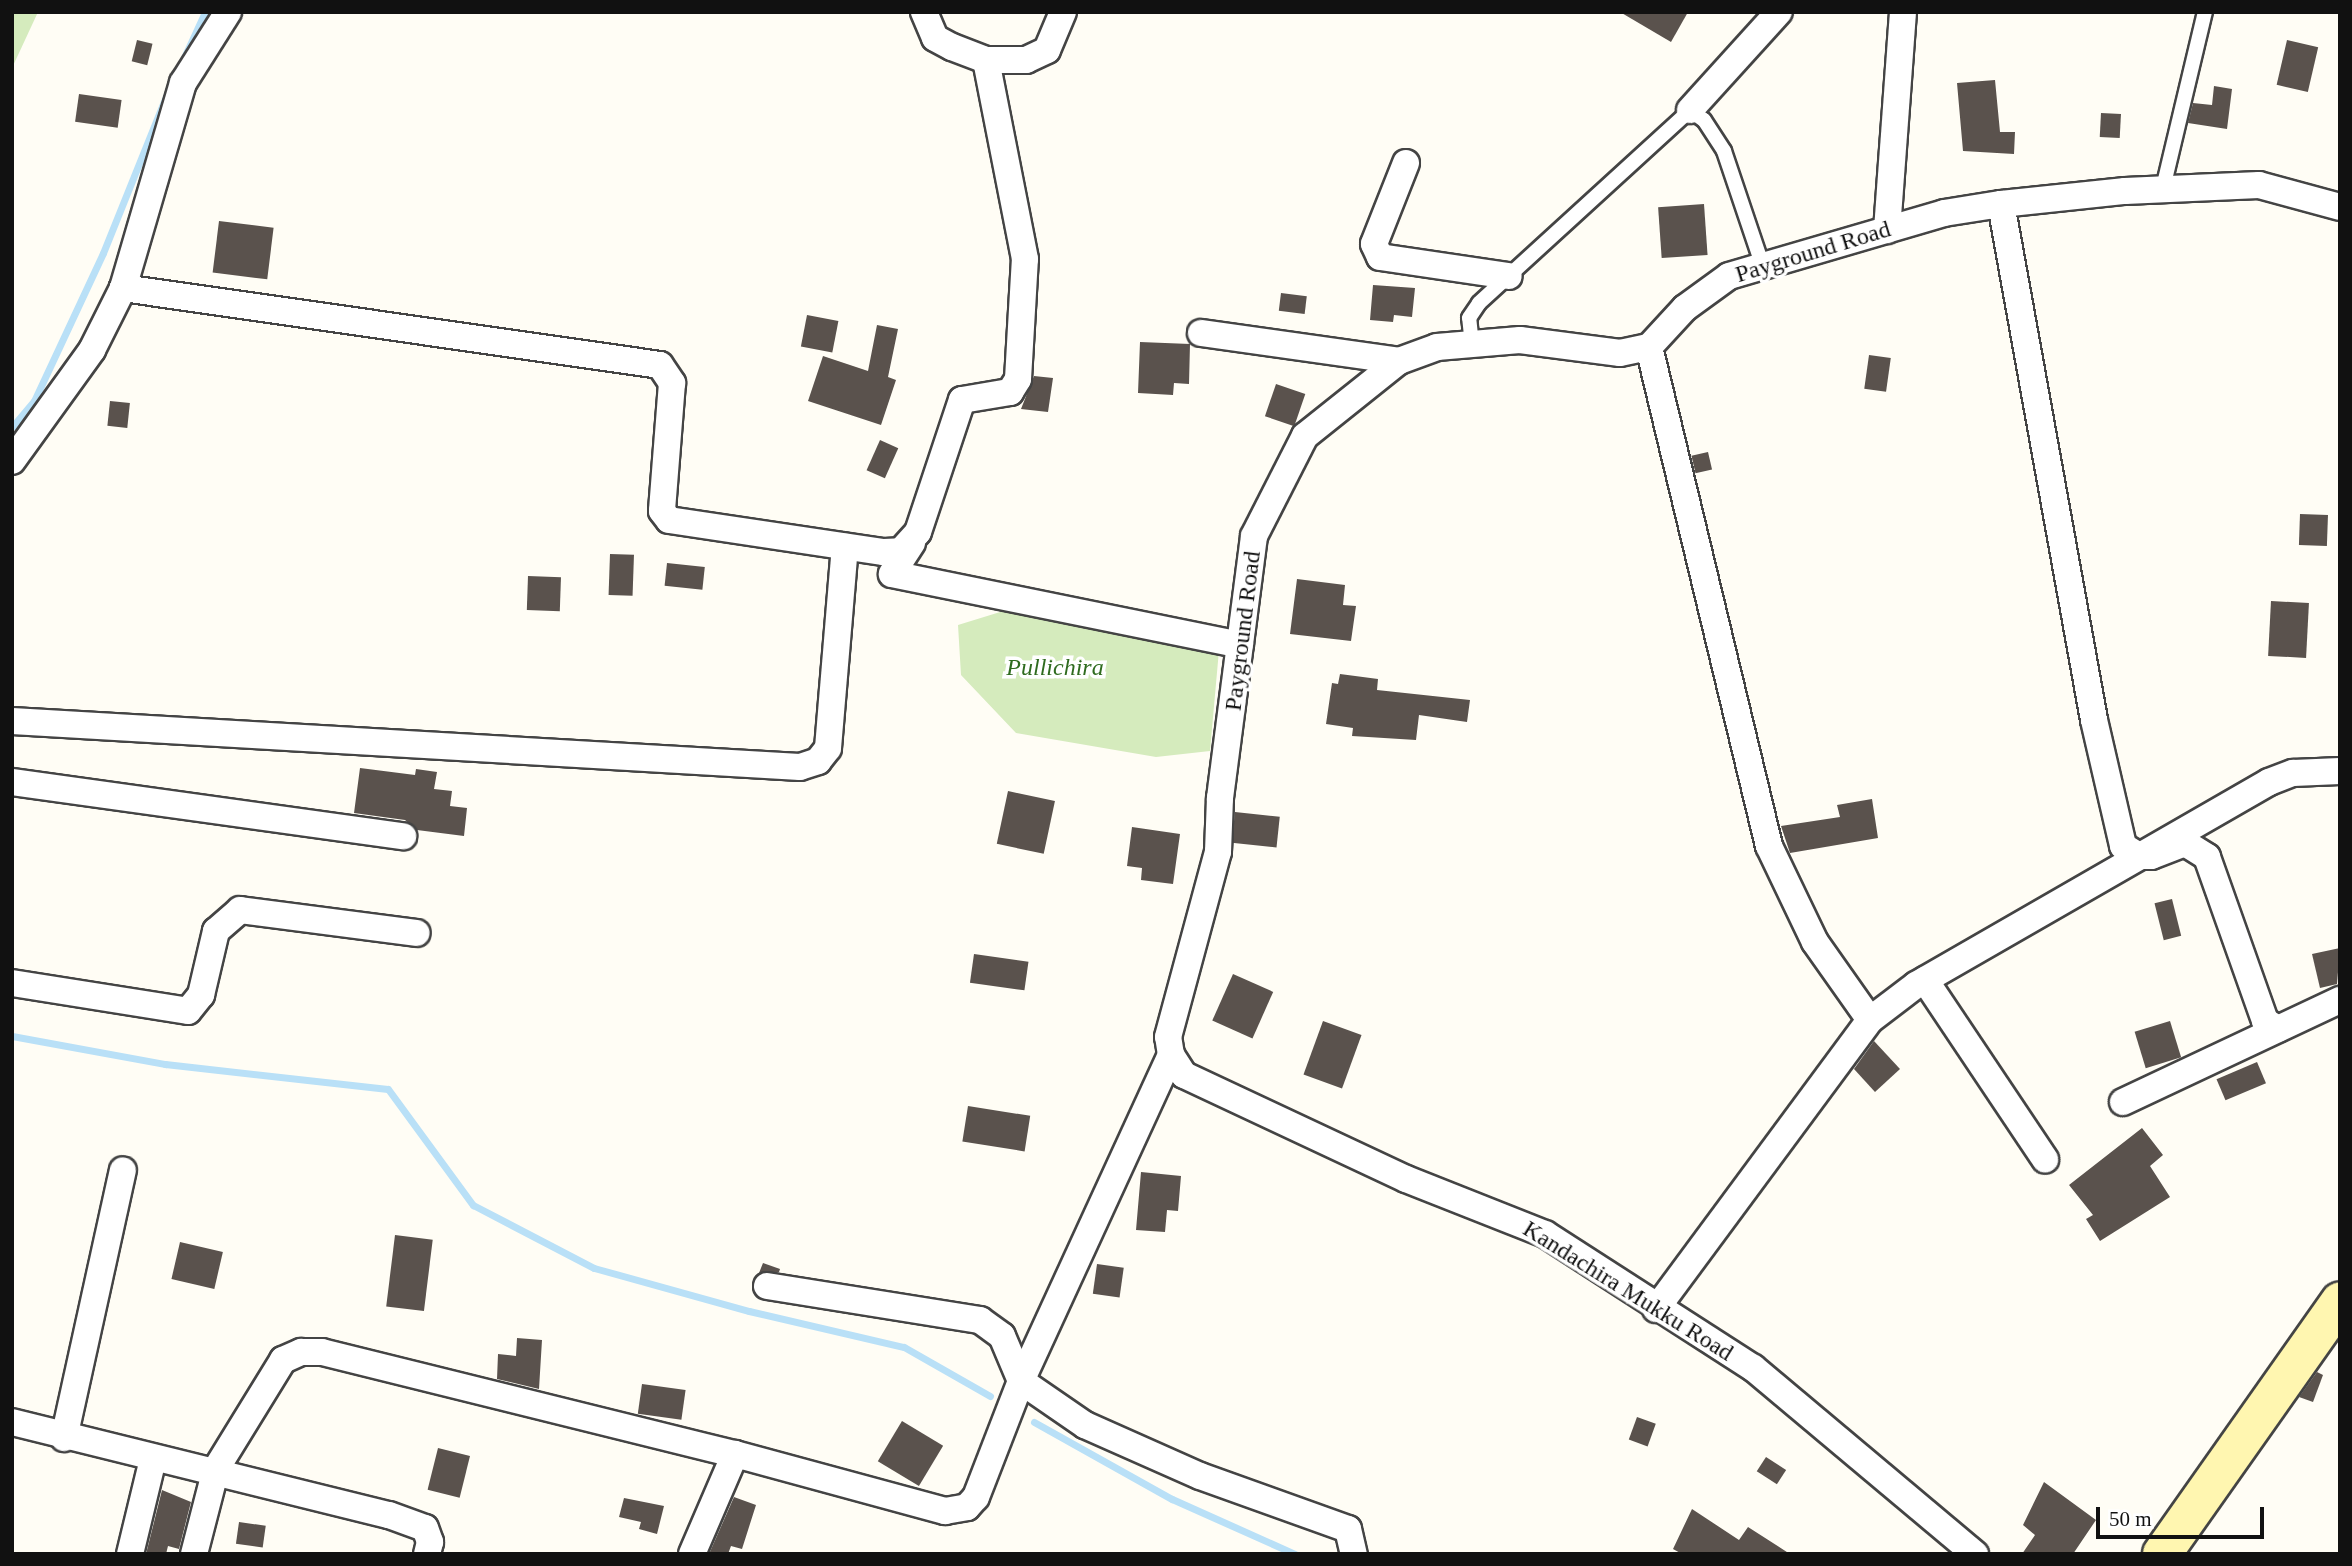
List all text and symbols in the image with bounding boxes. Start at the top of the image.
street label: Payground Road [1732,215,1894,289]
street label: Payground Road [1219,550,1267,712]
park label: Pullichira [1006,654,1104,682]
street label: Kandachira Mukku Road [1518,1215,1738,1367]
scale bar [2100,1492,2268,1536]
text: 50 m [2109,1507,2152,1531]

